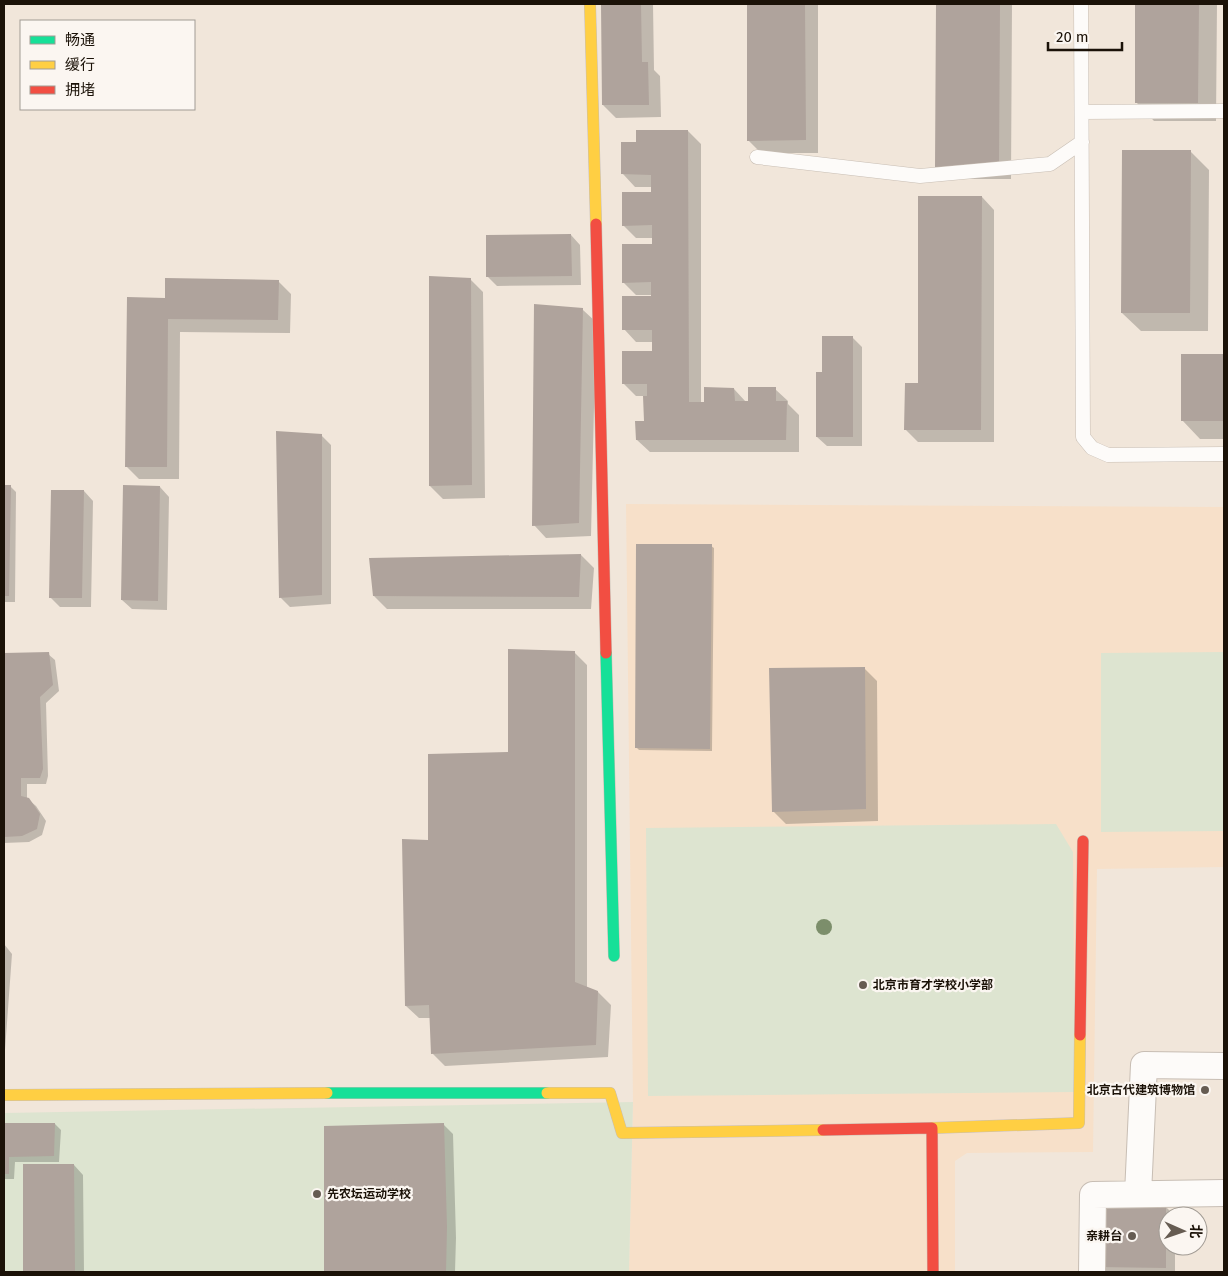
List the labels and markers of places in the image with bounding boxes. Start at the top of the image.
place label: 北京市育才学校小学部 [873,978,993,992]
marker: 北京市育才学校小学部 [857,979,869,991]
place label: 北京古代建筑博物馆 [1087,1083,1195,1097]
marker: 北京古代建筑博物馆 [1199,1084,1211,1096]
place label: 先农坛运动学校 [327,1187,411,1201]
marker: 先农坛运动学校 [311,1188,323,1200]
place label: 亲耕台 [1086,1229,1122,1243]
marker: 亲耕台 [1126,1230,1138,1242]

